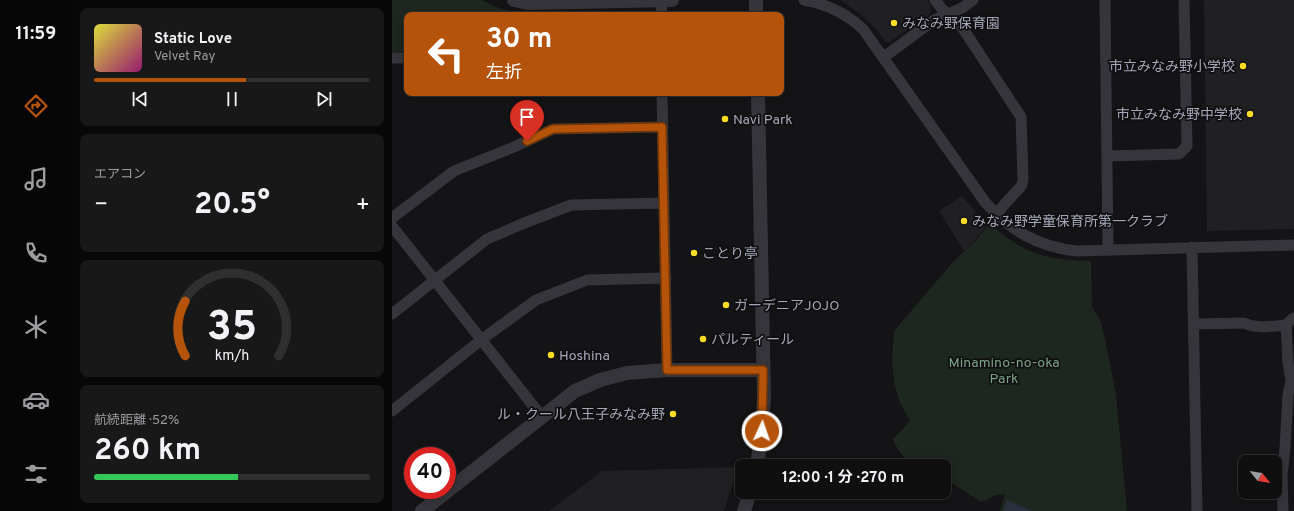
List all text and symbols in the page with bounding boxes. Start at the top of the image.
place label: みなみ野保育園 [902,16,1000,33]
marker: みなみ野保育園 [889,18,899,28]
text: 30 m [486,22,552,58]
text: 11:59 [16,23,56,46]
icon: left [420,28,472,80]
text: Static Love [154,30,232,49]
text: Velvet Ray [154,49,215,65]
place label: 市立みなみ野小学校 [1109,59,1235,76]
marker: 市立みなみ野小学校 [1238,61,1248,71]
text: 左折 [486,62,522,85]
icon: previous [129,88,151,110]
icon: pause [221,88,243,110]
icon: next [313,88,335,110]
icon: directions [22,92,50,120]
pin [510,100,544,141]
icon: arrive [516,106,538,128]
place label: 市立みなみ野中学校 [1116,107,1242,124]
marker: 市立みなみ野中学校 [1245,109,1255,119]
place label: Navi Park [733,112,793,129]
marker: Navi Park [720,114,730,124]
icon: music [22,165,50,193]
text: エアコン [94,167,146,183]
text: 20.5° [194,187,270,224]
text: − [94,192,108,219]
text: + [356,192,370,219]
place label: みなみ野学童保育所第一クラブ [972,213,1168,231]
marker: みなみ野学童保育所第一クラブ [959,216,969,226]
icon: phone [22,239,50,267]
place label: ことり亭 [702,246,758,263]
marker: ことり亭 [689,248,699,258]
place label: ガーデニアJOJO [734,298,839,315]
marker: ガーデニアJOJO [721,300,731,310]
text: 35 [207,302,257,355]
icon: climate [22,313,50,341]
place label: パルティール [711,332,794,349]
marker: パルティール [698,334,708,344]
text: km/h [215,347,249,365]
place label: Hoshina [559,348,610,365]
marker: Hoshina [546,350,556,360]
park label: Minamino-no-oka Park [948,355,1060,388]
icon: car [22,386,50,414]
place label: ル・クール八王子みなみ野 [497,407,665,424]
marker: ル・クール八王子みなみ野 [668,409,678,419]
position arrow [741,410,783,452]
text: 航続距離 · 52% [94,413,179,429]
text: 260 km [94,433,201,470]
speed limit sign: 40 [404,447,456,499]
north arrow [1238,455,1282,499]
map controls [1238,455,1282,499]
icon: filters [22,460,50,488]
text: 12:00 · 1 分 · 270 m [782,469,904,488]

